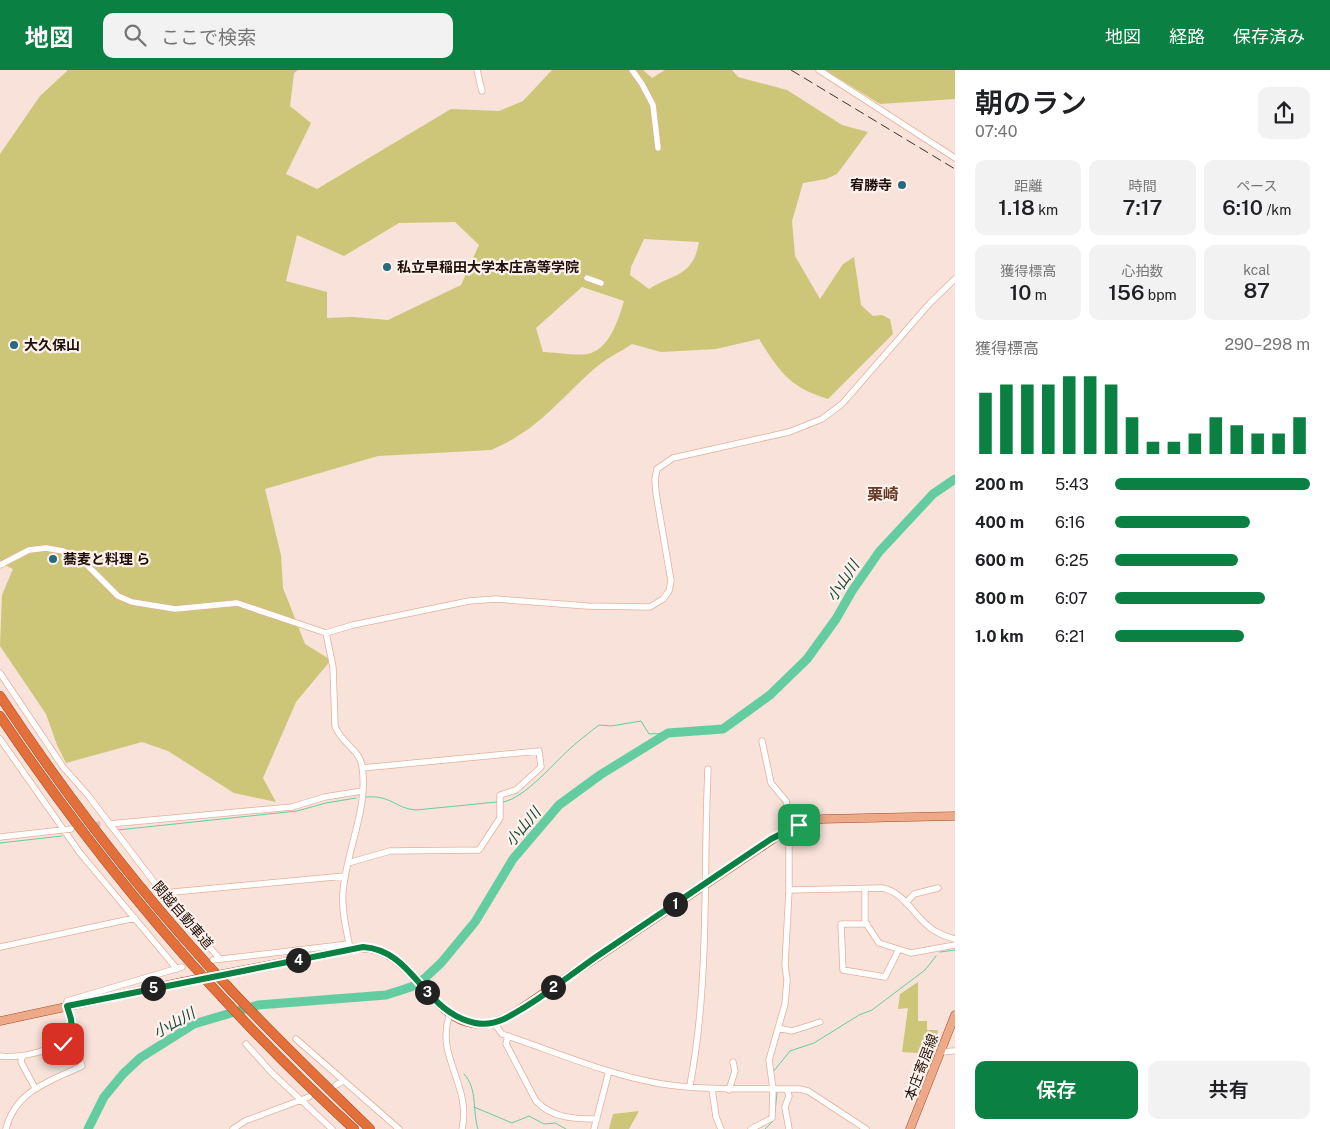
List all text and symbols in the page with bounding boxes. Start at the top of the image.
search box [103,13,453,58]
icon: search [121,21,149,49]
text: 地図 [25,23,73,51]
text: ここで検索 [161,26,256,48]
text: 地図 [1105,26,1141,47]
text: 経路 [1169,26,1205,47]
text: 保存済み [1233,26,1305,47]
text: 朝のラン [975,86,1087,119]
button: share [1258,87,1310,139]
text: 07:40 [975,122,1017,141]
place label: 宥勝寺 [850,177,892,193]
text: 距離 [1014,178,1042,194]
text: 時間 [1128,178,1156,194]
text: ペース [1236,178,1277,194]
marker: 宥勝寺 [896,179,908,191]
text: 1.18 [998,195,1035,220]
text: 7:17 [1123,195,1162,220]
text: 6:10 [1222,195,1263,220]
text: km [1035,202,1058,218]
text: /km [1263,202,1291,218]
place label: 私立早稲田大学本庄高等学院 [397,259,579,275]
marker: 私立早稲田大学本庄高等学院 [381,261,393,273]
text: kcal [1243,262,1270,278]
text: 獲得標高 [1000,263,1056,279]
text: 心拍数 [1121,263,1163,279]
text: 87 [1244,278,1270,303]
text: 10 [1009,280,1031,305]
text: 156 [1108,280,1144,305]
text: m [1031,287,1047,303]
text: bpm [1144,287,1177,303]
text: 290–298 m [1224,335,1310,354]
place label: 大久保山 [24,337,80,353]
marker: 大久保山 [8,339,20,351]
text: 獲得標高 [975,339,1039,358]
text: 200 m [975,475,1024,494]
text: 5:43 [1055,475,1089,494]
district label: 栗崎 [867,485,899,504]
text: 400 m [975,513,1024,532]
text: 6:16 [1055,513,1085,532]
place label: 蕎麦と料理 ら [63,551,150,567]
text: 600 m [975,551,1024,570]
text: 6:25 [1055,551,1089,570]
marker: 蕎麦と料理 ら [47,553,59,565]
water label: 小山川 [823,556,863,604]
text: 800 m [975,589,1024,608]
text: 6:07 [1055,589,1088,608]
text: 1.0 km [975,627,1024,646]
text: 6:21 [1055,627,1085,646]
water label: 小山川 [502,802,545,849]
pin [778,804,820,846]
icon: arrive [785,811,813,839]
street label: 関越自動車道 [149,878,217,952]
pin: 1 [662,892,688,916]
text: 1 [673,896,679,912]
pin: 4 [286,948,310,972]
text: 4 [294,952,303,968]
pin: 2 [540,974,566,1000]
pin: 5 [140,976,166,1000]
text: 2 [549,979,558,995]
text: 5 [149,980,158,996]
pin: 3 [414,980,440,1004]
text: 3 [423,984,432,1000]
water label: 小山川 [150,1003,199,1041]
pin [42,1023,84,1065]
icon: check [49,1030,77,1058]
street label: 本庄寄居線 [901,1031,941,1103]
button: 保存 [975,1061,1138,1119]
button: 共有 [1148,1061,1310,1119]

